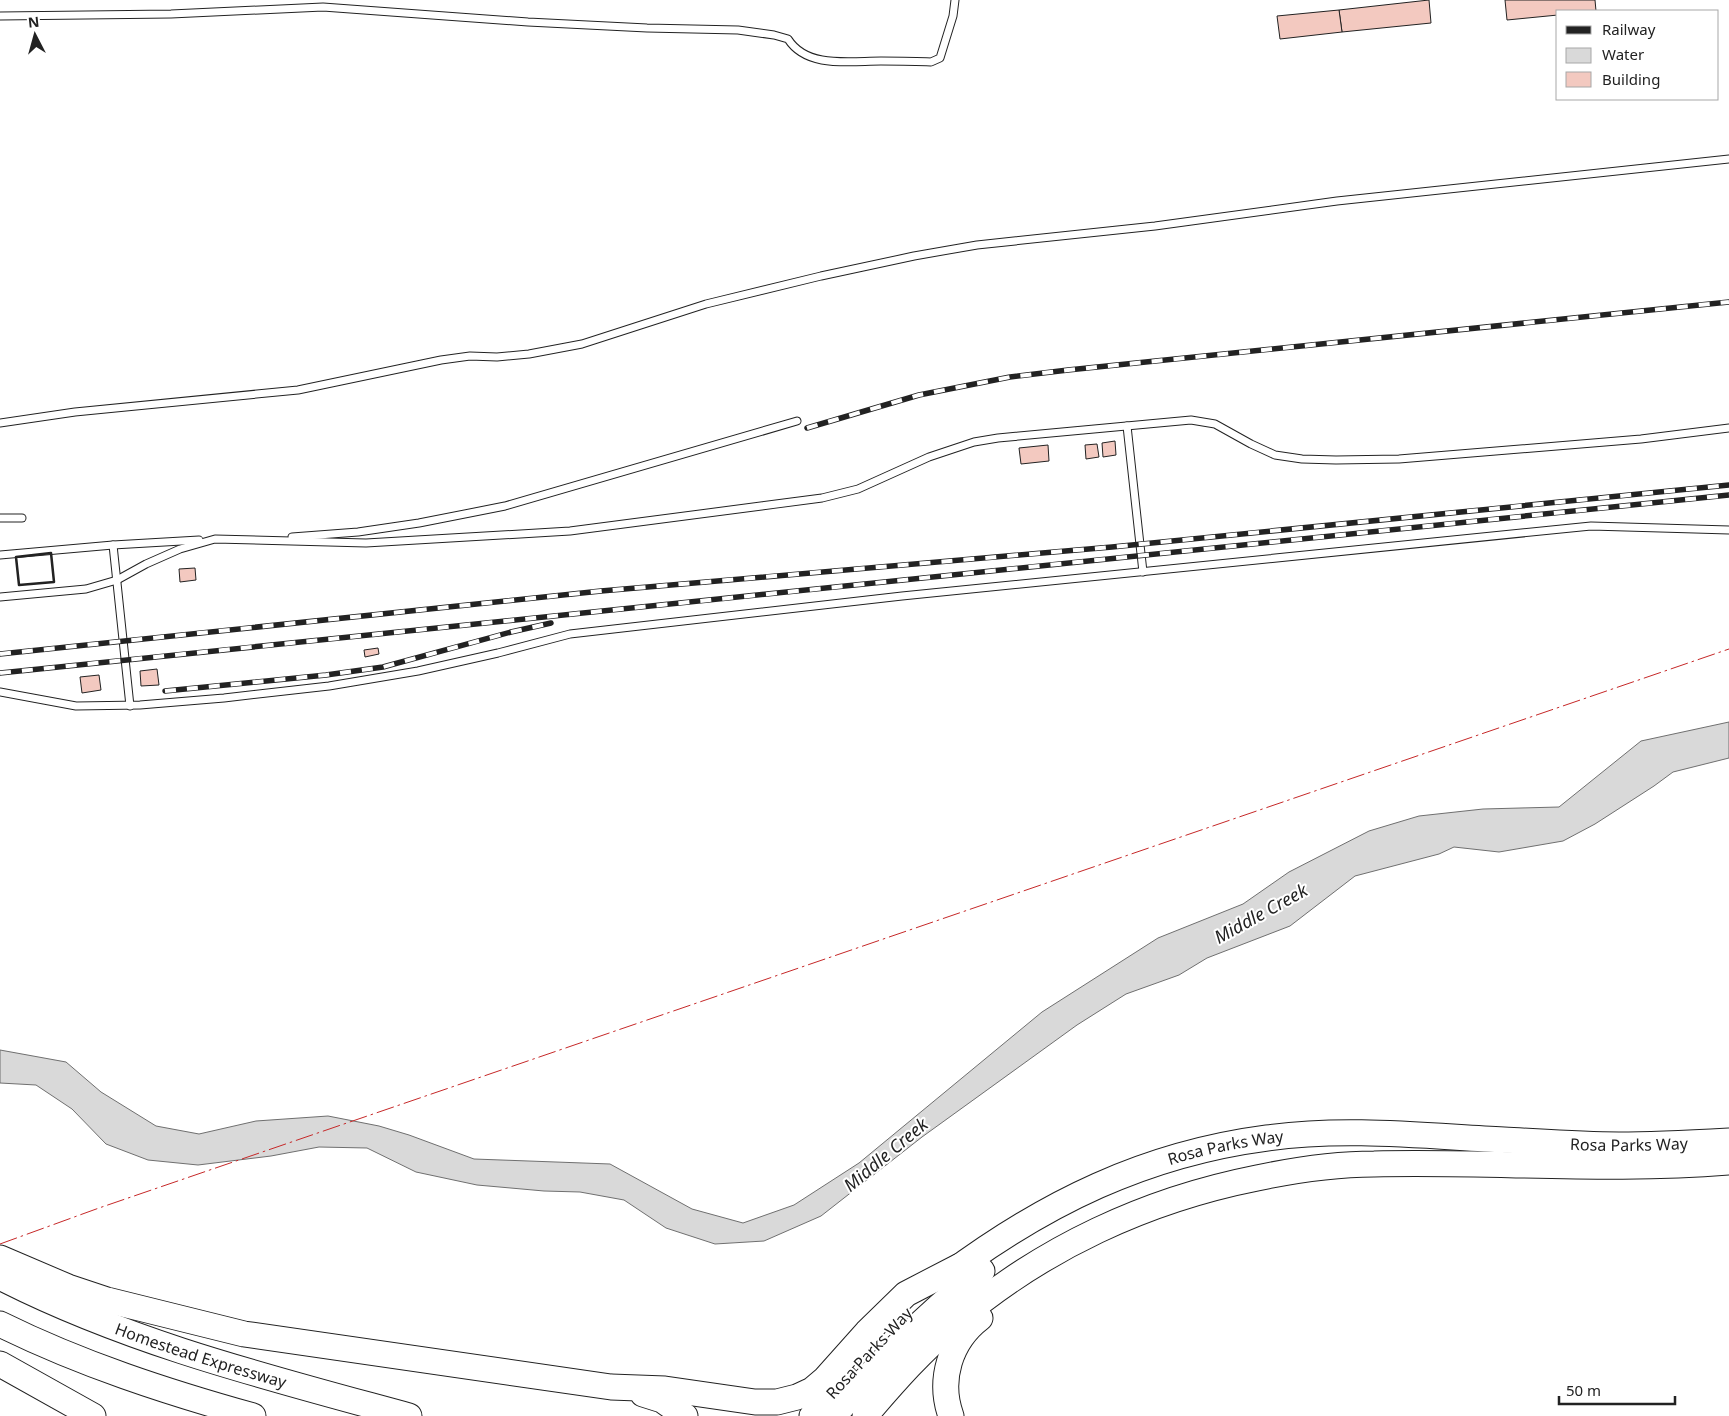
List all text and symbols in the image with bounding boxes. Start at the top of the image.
north arrow [10,10,60,60]
legend [1556,10,1719,100]
text: N [27,12,40,32]
text: Railway [1602,19,1656,39]
text: Water [1602,44,1644,64]
text: Building [1602,69,1660,89]
water label: Middle Creek [1210,877,1312,949]
water label: Middle Creek [838,1111,933,1197]
street label: Rosa Parks Way [1165,1125,1285,1170]
street label: Rosa Parks Way [1570,1132,1689,1156]
street label: Rosa Parks Way [821,1302,918,1404]
street label: Homestead Expressway [112,1318,290,1393]
scale bar [1559,1374,1675,1406]
text: 50 m [1566,1380,1601,1400]

